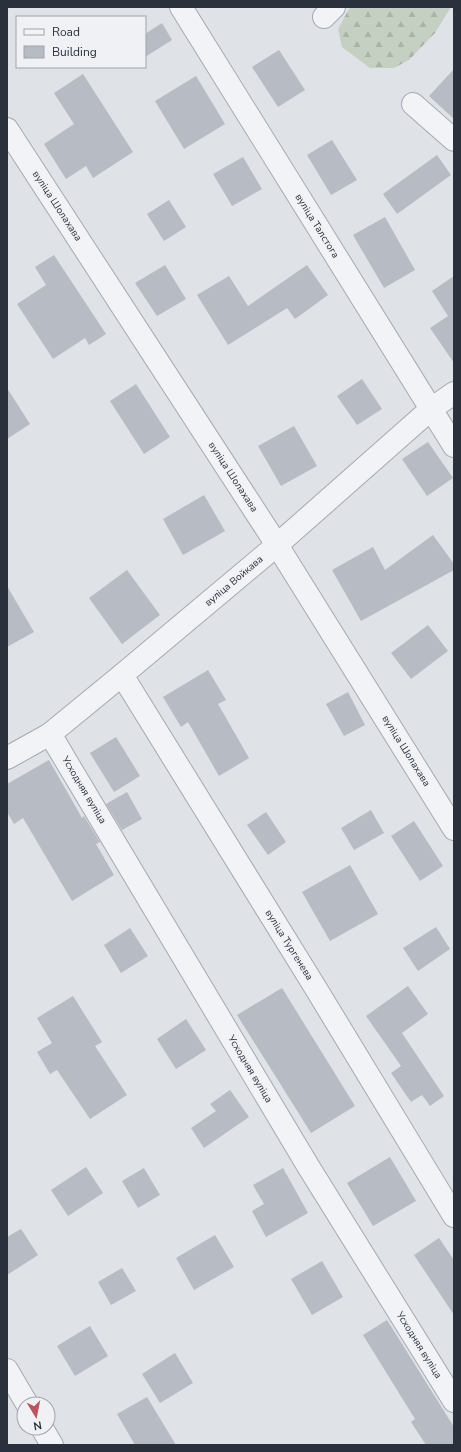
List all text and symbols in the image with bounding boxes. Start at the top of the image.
legend [16,16,146,68]
text: Road [52,24,80,40]
text: Building [52,44,97,60]
street label: вуліца Шолахава [29,168,85,244]
street label: вуліца Талстога [292,191,342,261]
street label: вуліца Шолахава [205,439,261,515]
street label: вуліца Войкава [202,552,266,610]
street label: вуліца Шолахава [379,713,433,789]
street label: Усходняя вуліца [58,753,110,826]
street label: вуліца Тургенева [262,907,316,983]
street label: Усходняя вуліца [224,1032,276,1105]
street label: Усходняя вуліца [392,1308,445,1381]
north arrow [16,1396,56,1436]
text: N [32,1417,43,1433]

